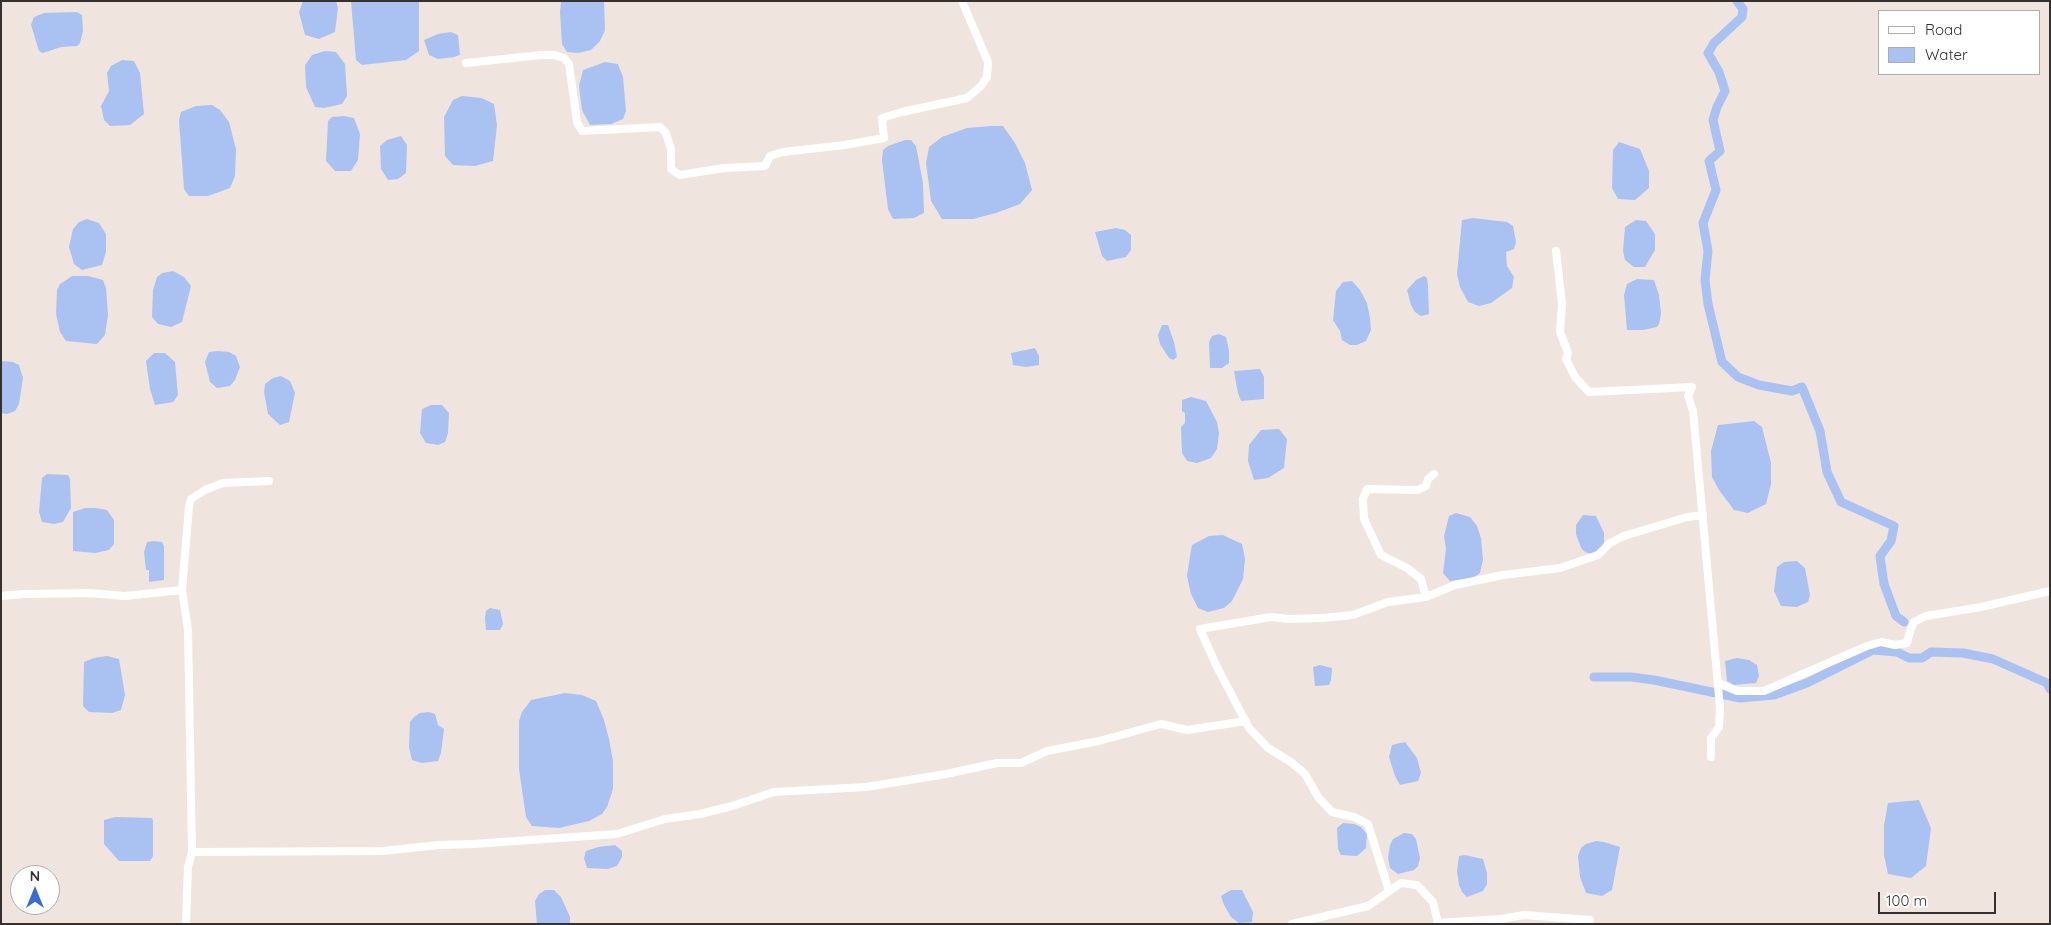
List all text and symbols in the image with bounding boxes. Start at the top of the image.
legend [1878,10,2041,75]
text: Road [1925,20,1962,39]
text: Water [1925,45,1968,64]
north arrow [10,865,60,915]
text: N [30,867,40,885]
scale bar [1881,882,1998,914]
text: 100 m [1886,891,1927,910]

